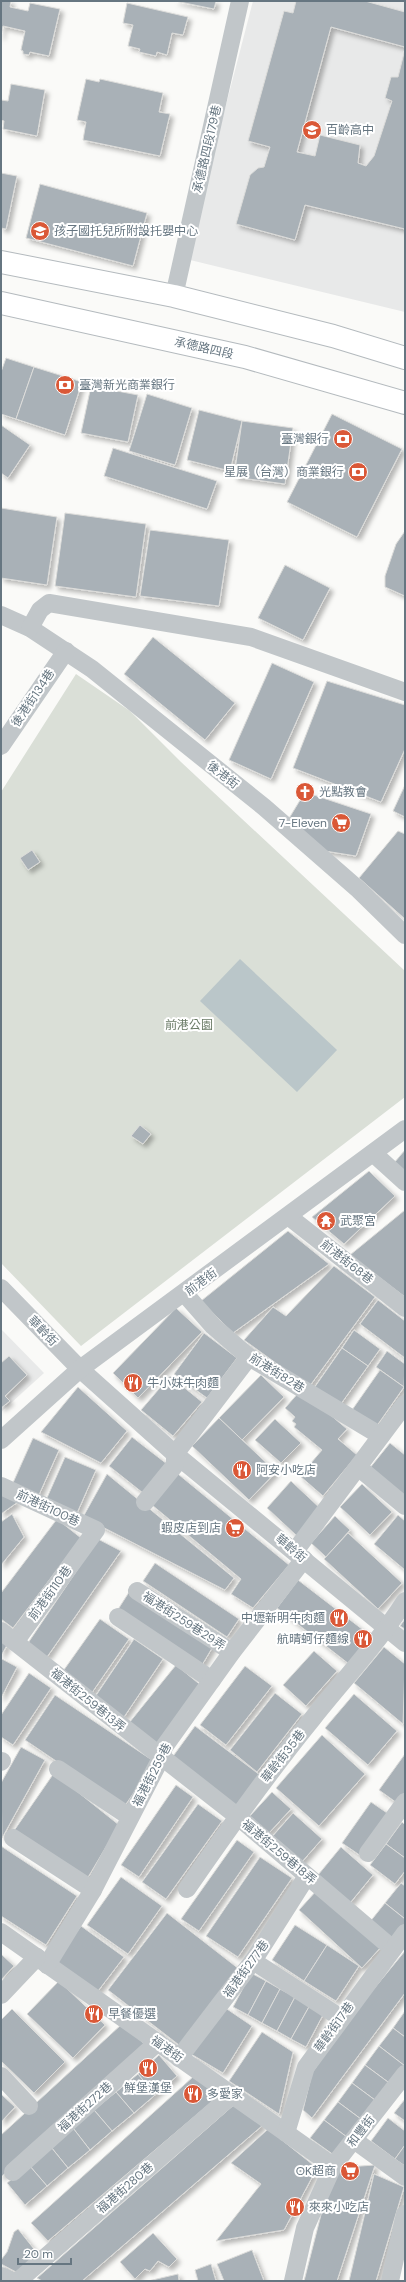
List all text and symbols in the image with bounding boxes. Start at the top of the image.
street label: 承德路四段179巷 [189,104,225,194]
school or university icon: 百齡高中 [301,119,323,141]
place label: 百齡高中 [326,122,374,138]
school or university icon: 孩子國托兒所附設托嬰中心 [29,220,51,242]
place label: 孩子國托兒所附設托嬰中心 [54,223,198,239]
street label: 承德路四段 [173,333,235,363]
bank icon: 臺灣新光商業銀行 [54,374,76,396]
place label: 臺灣新光商業銀行 [79,377,175,393]
bank icon: 臺灣銀行 [332,428,354,450]
place label: 臺灣銀行 [281,431,329,447]
bank icon: 星展（台灣）商業銀行 [347,461,369,483]
place label: 星展（台灣）商業銀行 [224,464,344,480]
street label: 後港街134巷 [8,666,58,730]
street label: 後港街 [204,758,242,792]
church icon: 光點教會 [294,781,316,803]
place label: 光點教會 [319,784,367,800]
supermarket icon: 7-Eleven [330,812,352,834]
place label: 7-Eleven [279,815,327,831]
park label: 前港公園 [165,1017,213,1033]
temple icon: 武聚宮 [315,1210,337,1232]
place label: 武聚宮 [340,1213,376,1229]
street label: 前港街68巷 [317,1236,377,1288]
street label: 前港街 [182,1265,220,1299]
street label: 華齡街 [25,1312,61,1350]
street label: 前港街82巷 [246,1350,308,1396]
restaurant icon: 牛小妹牛肉麵 [122,1372,144,1394]
place label: 牛小妹牛肉麵 [147,1375,219,1391]
restaurant icon: 阿安小吃店 [231,1459,253,1481]
place label: 阿安小吃店 [256,1462,316,1478]
street label: 前港街100巷 [14,1486,82,1530]
supermarket icon: 蝦皮店到店 [224,1517,246,1539]
place label: 蝦皮店到店 [161,1520,221,1536]
street label: 華齡街 [272,1530,310,1566]
street label: 前港街110巷 [25,1563,75,1623]
street label: 福港街259巷29弄 [139,1588,229,1654]
restaurant icon: 中壢新明牛肉麵 [328,1607,350,1629]
place label: 中壢新明牛肉麵 [241,1610,325,1626]
restaurant icon: 航晴蚵仔麵線 [352,1628,374,1650]
place label: 航晴蚵仔麵線 [277,1631,349,1647]
street label: 福港街259巷13弄 [47,1665,129,1735]
street label: 華齡街35巷 [257,1726,309,1786]
street label: 福港街259巷 [129,1740,175,1810]
street label: 福港街259巷18弄 [238,1816,320,1888]
street label: 福港街277巷 [220,1937,272,2001]
street label: 華齡街17巷 [310,1999,358,2055]
restaurant icon: 早餐優選 [83,2003,105,2025]
place label: 早餐優選 [108,2006,156,2022]
street label: 福港街 [148,2032,186,2066]
restaurant icon: 鮮堡漢堡 [137,2057,159,2079]
street label: 福港街272巷 [54,2078,116,2136]
place label: 鮮堡漢堡 [124,2080,172,2096]
restaurant icon: 多愛家 [182,2083,204,2105]
place label: 多愛家 [207,2086,243,2102]
street label: 和豐街 [344,2112,378,2150]
street label: 福港街280巷 [93,2159,157,2217]
supermarket icon: OK超商 [339,2160,361,2182]
place label: OK超商 [296,2163,336,2179]
restaurant icon: 來來小吃店 [284,2196,306,2218]
place label: 來來小吃店 [309,2199,369,2215]
scale bar [18,2240,71,2266]
text: 20 m [24,2246,53,2262]

